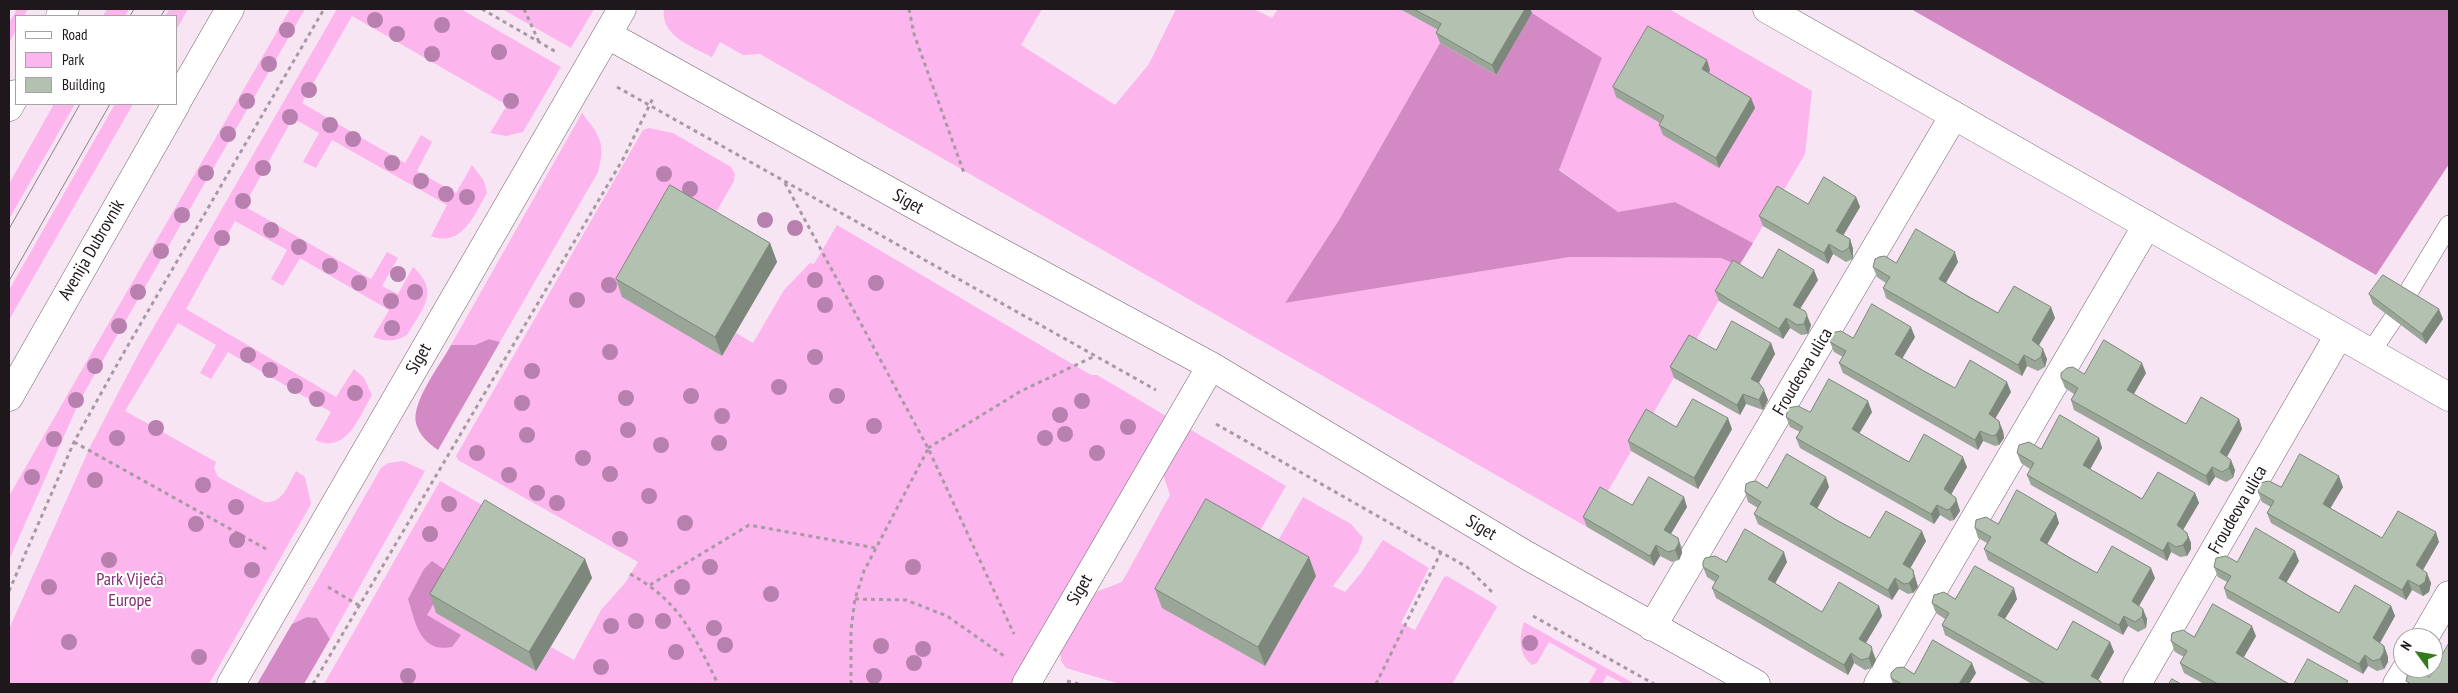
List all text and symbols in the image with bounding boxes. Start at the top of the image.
legend [15,15,178,105]
text: Road [62,25,88,44]
text: Park [62,50,84,69]
text: Building [62,75,105,94]
street label: Siget [889,185,927,219]
street label: Avenija Dubrovnik [55,196,129,304]
street label: Froudeova ulica [1768,324,1838,420]
street label: Siget [402,340,436,378]
street label: Froudeova ulica [2204,462,2272,558]
street label: Siget [1462,511,1500,545]
park label: Park Vijeća Europe [96,569,164,612]
street label: Siget [1063,571,1097,609]
north arrow [2393,628,2443,678]
text: N [2396,638,2416,654]

